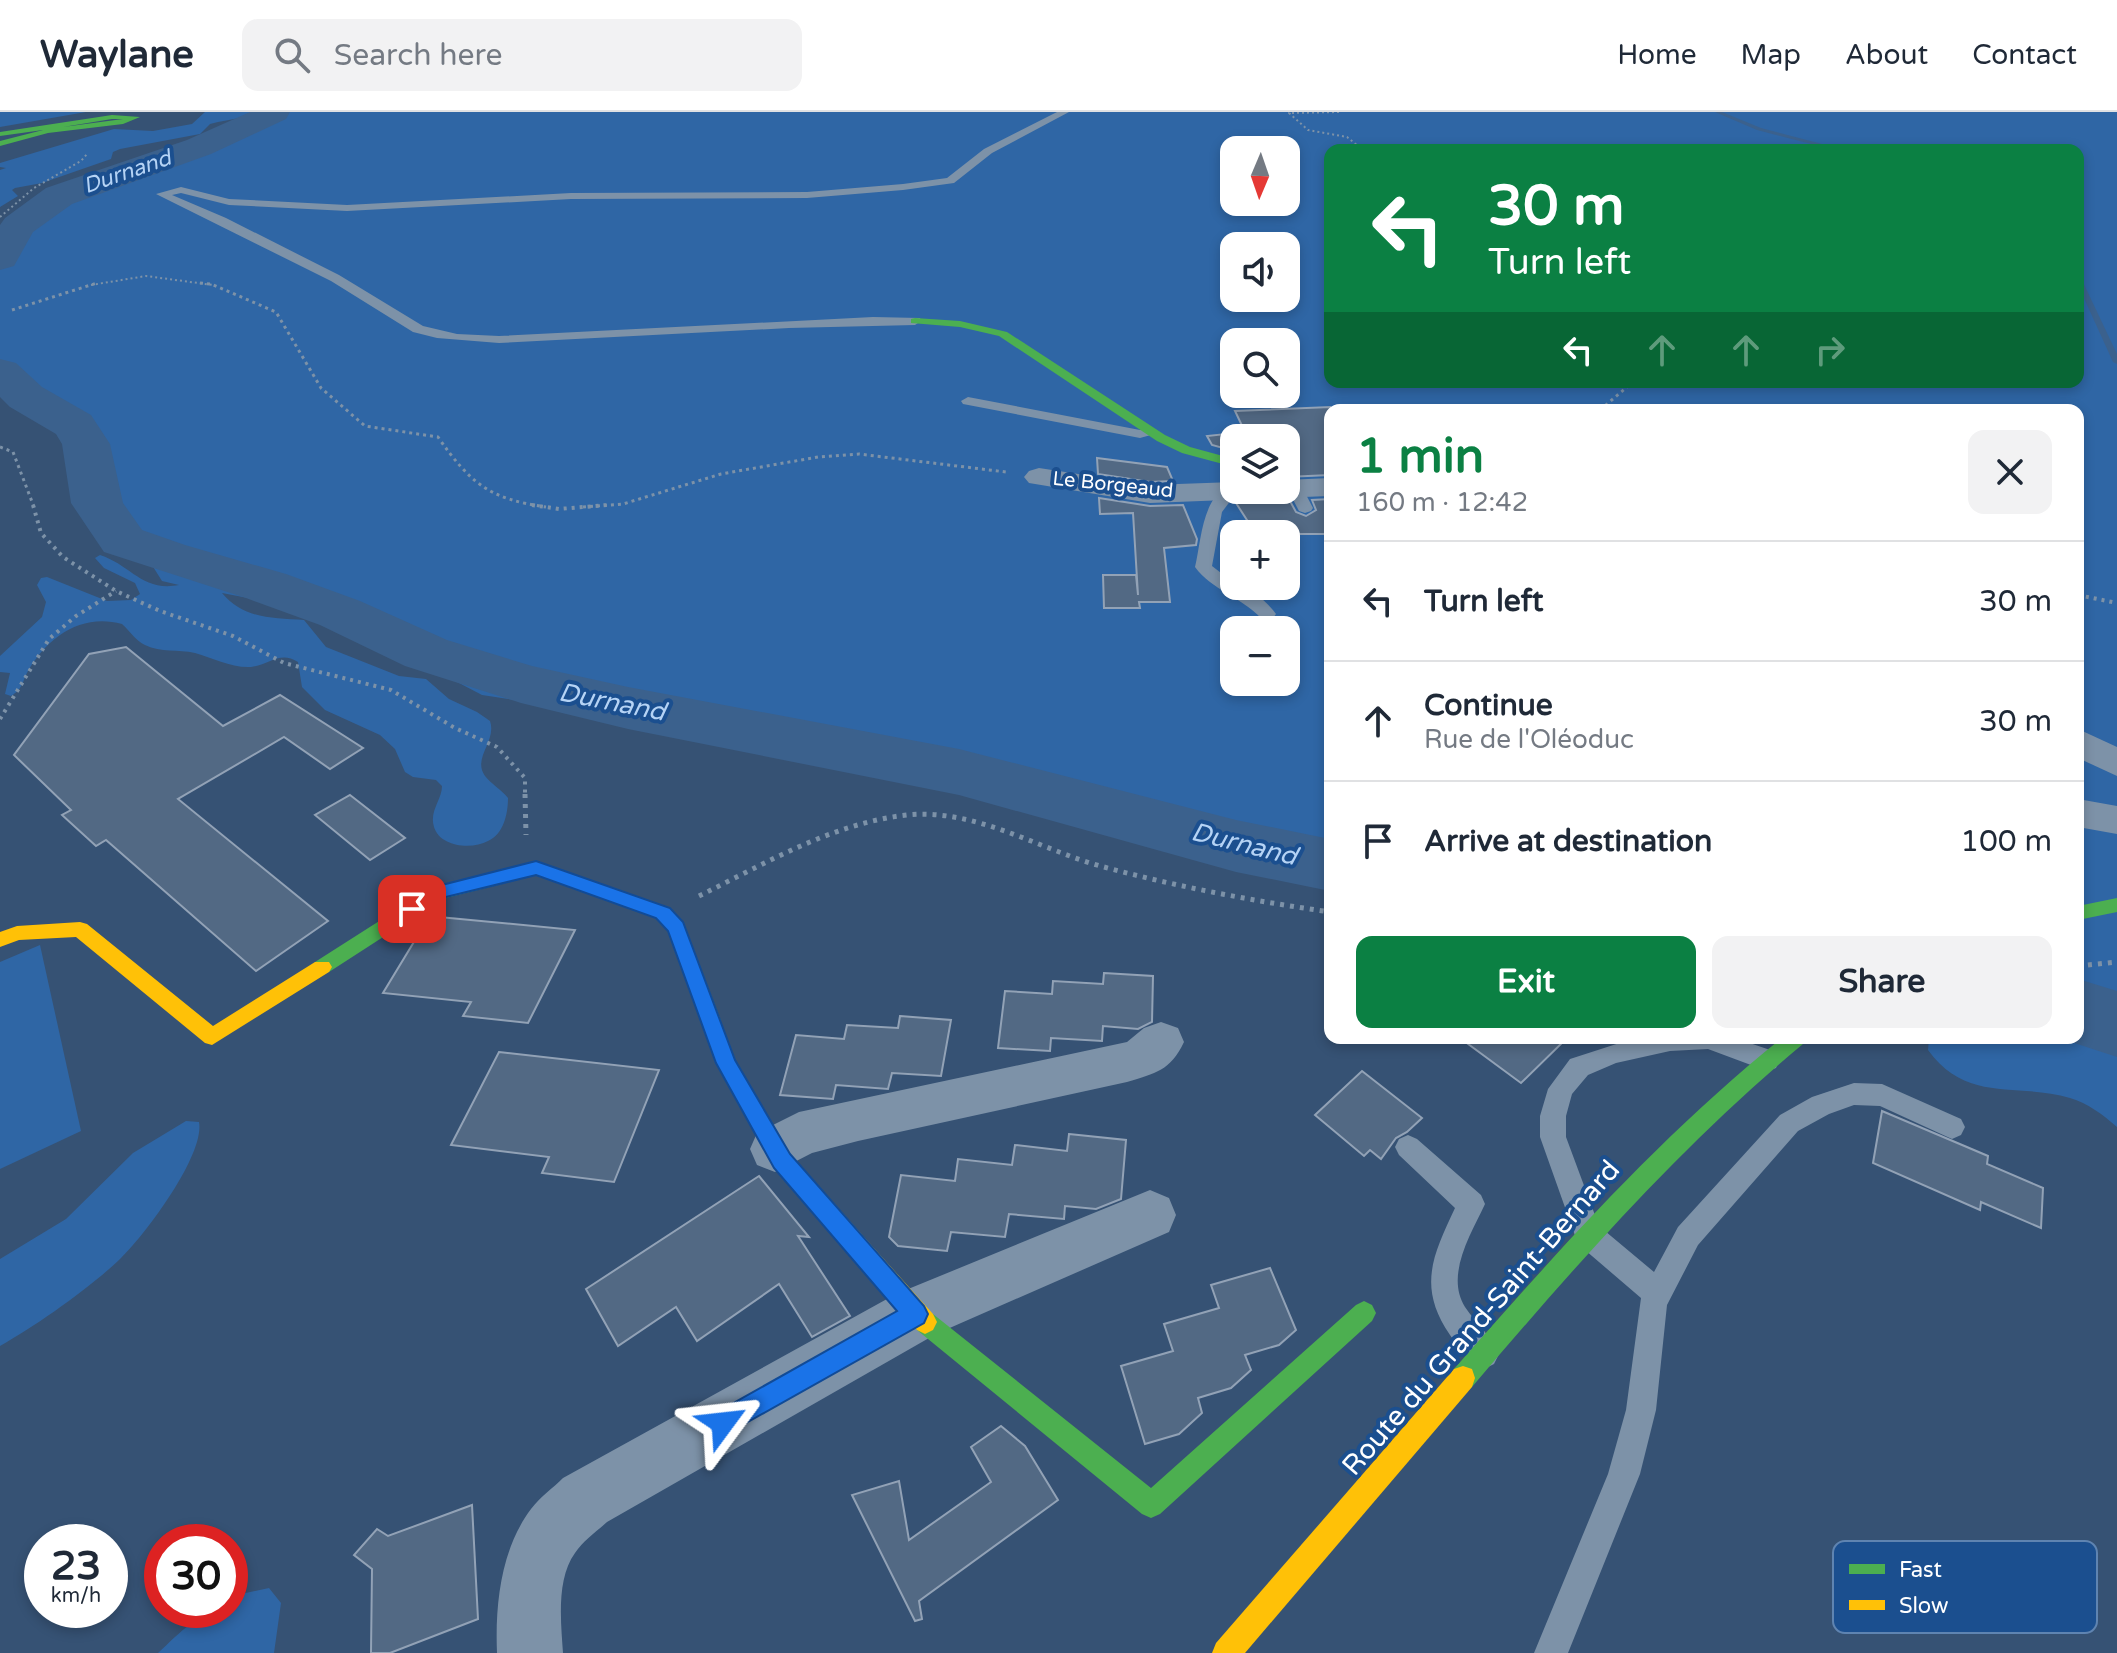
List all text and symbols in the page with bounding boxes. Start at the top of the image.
search box [242,19,802,91]
text: Waylane [40,32,194,78]
icon: search [270,33,314,77]
text: Search here [334,37,503,74]
text: Home [1617,38,1697,72]
text: Map [1741,38,1801,72]
text: About [1845,38,1928,72]
text: Contact [1972,38,2077,72]
north arrow [1220,136,1300,216]
map controls [1220,136,1300,696]
water label: Durnand [80,144,177,199]
text: 30 m [1488,173,1624,240]
icon: left [1356,176,1460,280]
button: sound [1220,232,1300,312]
text: Turn left [1488,241,1631,284]
button: search [1220,328,1300,408]
icon: left [1556,328,1600,372]
icon: ahead [1640,328,1684,372]
icon: ahead [1724,328,1768,372]
icon: right [1808,328,1852,372]
button: layers [1220,424,1300,504]
text: 1 min [1356,428,1484,486]
button: close [1968,430,2052,514]
street label: Le Borgeaud [1051,467,1175,503]
text: 160 m · 12:42 [1356,487,1528,518]
button: + [1220,520,1300,600]
icon: left [1356,579,1400,623]
text: Turn left [1424,583,1543,620]
text: 30 m [1979,583,2052,620]
button: − [1220,616,1300,696]
water label: Durnand [556,677,670,728]
text: Continue [1424,687,1553,724]
icon: ahead [1356,699,1400,743]
text: 30 m [1979,703,2052,740]
text: Rue de l'Oléoduc [1424,724,1634,755]
water label: Durnand [1188,816,1303,873]
icon: arrive [1356,819,1400,863]
text: Arrive at destination [1424,823,1712,860]
text: 100 m [1960,823,2052,860]
pin [378,875,446,943]
icon: arrive [390,887,434,931]
button: Exit [1356,936,1696,1028]
button: Share [1712,936,2052,1028]
street label: Route du Grand-Saint-Bernard [1335,1153,1627,1483]
position arrow [681,1381,765,1465]
speed limit sign: 30 [144,1524,248,1628]
legend [1833,1541,2097,1633]
text: 23 [51,1542,101,1590]
text: Fast [1899,1557,1942,1583]
text: km/h [51,1584,101,1608]
text: Slow [1899,1593,1949,1619]

